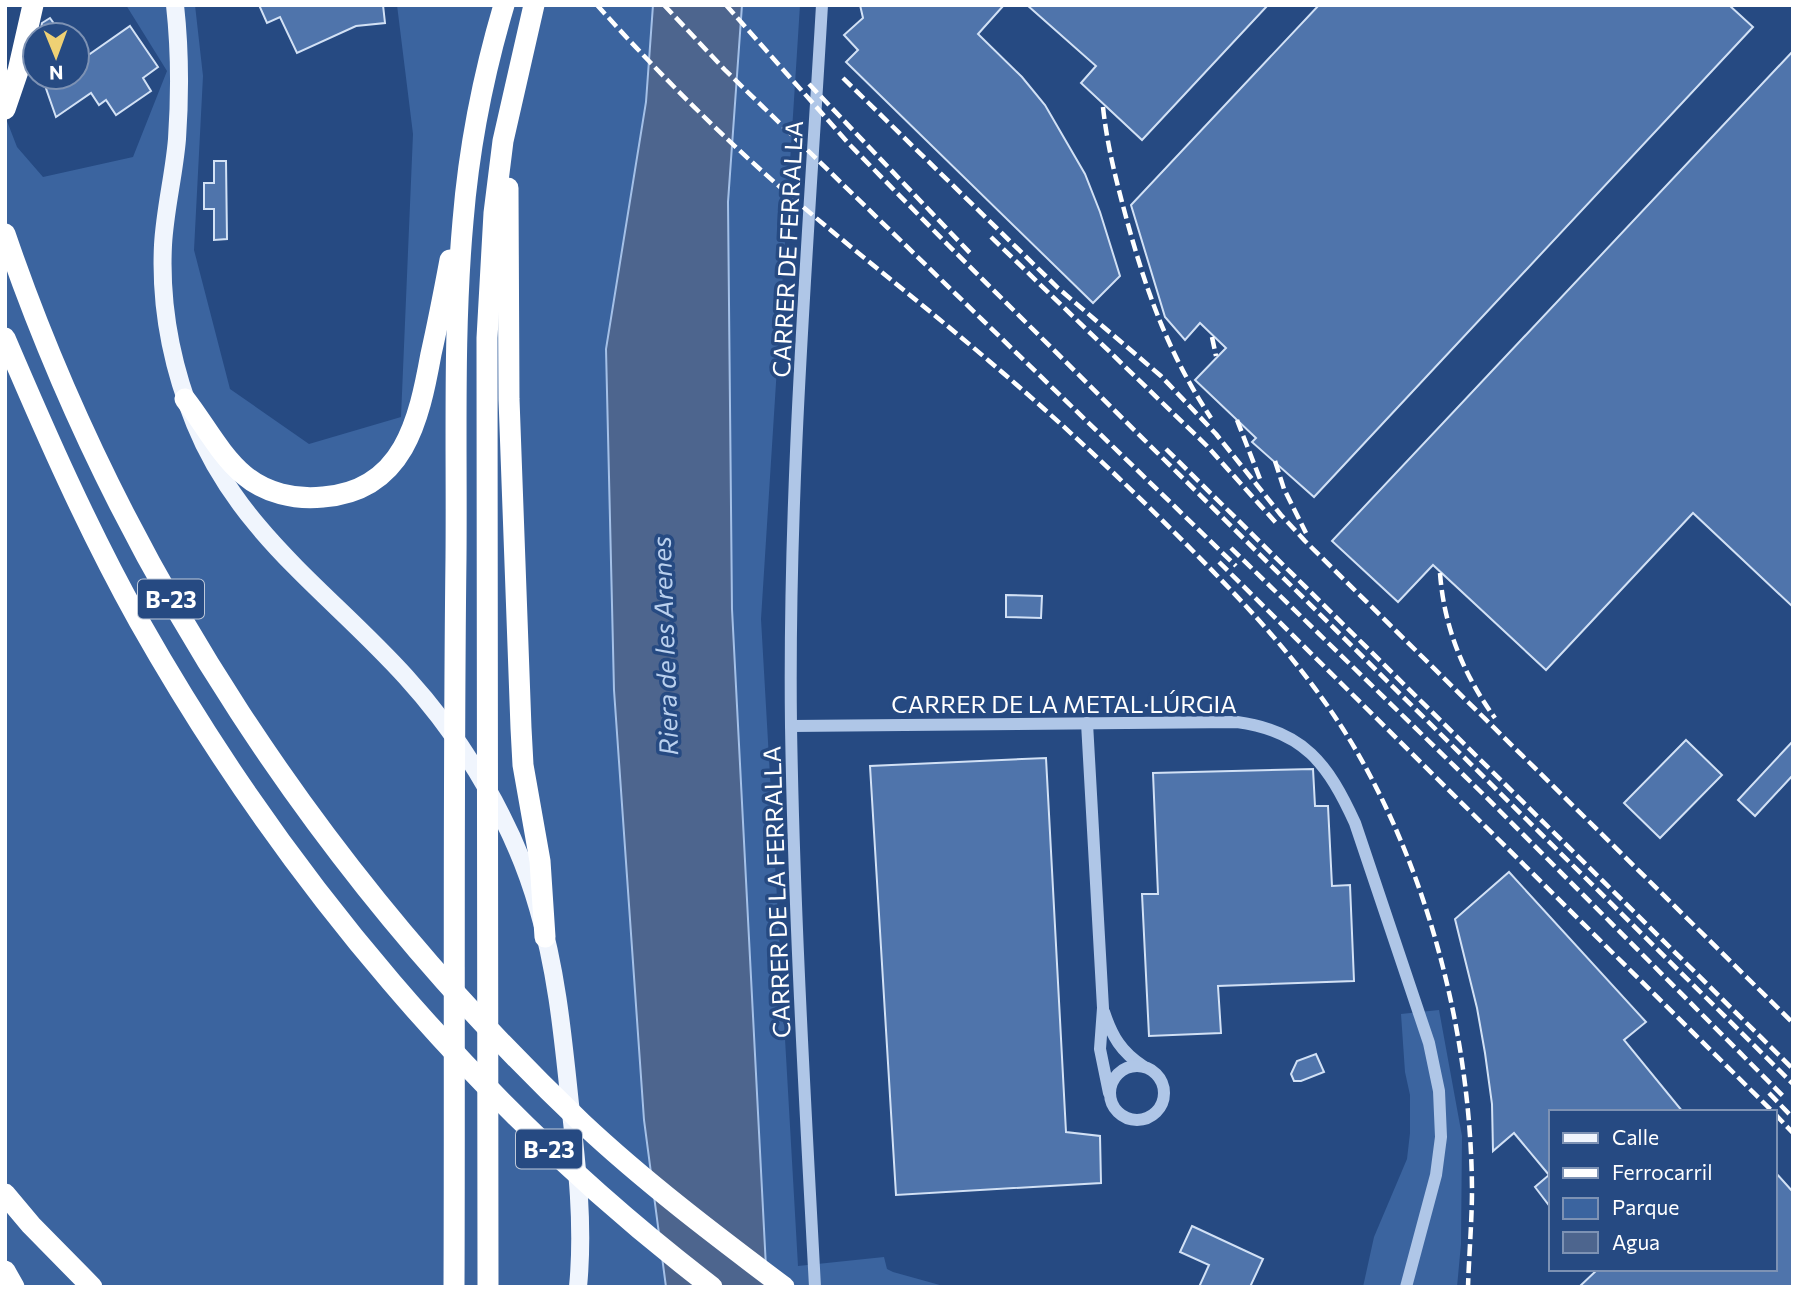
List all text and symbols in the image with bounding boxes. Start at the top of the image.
north arrow [21,21,91,91]
text: N [49,62,64,85]
street label: CARRER DE FERRALLA [766,120,808,378]
water label: Riera de les Arenes [645,536,683,756]
road number: B-23 [138,580,204,618]
street label: CARRER DE LA METAL·LÚRGIA [891,689,1237,718]
street label: CARRER DE LA FERRALLA [756,745,796,1039]
legend [1549,1110,1777,1271]
text: Calle [1612,1124,1659,1149]
road number: B-23 [516,1130,582,1168]
text: Ferrocarril [1612,1159,1713,1184]
text: Parque [1612,1194,1679,1219]
text: Agua [1612,1229,1660,1254]

